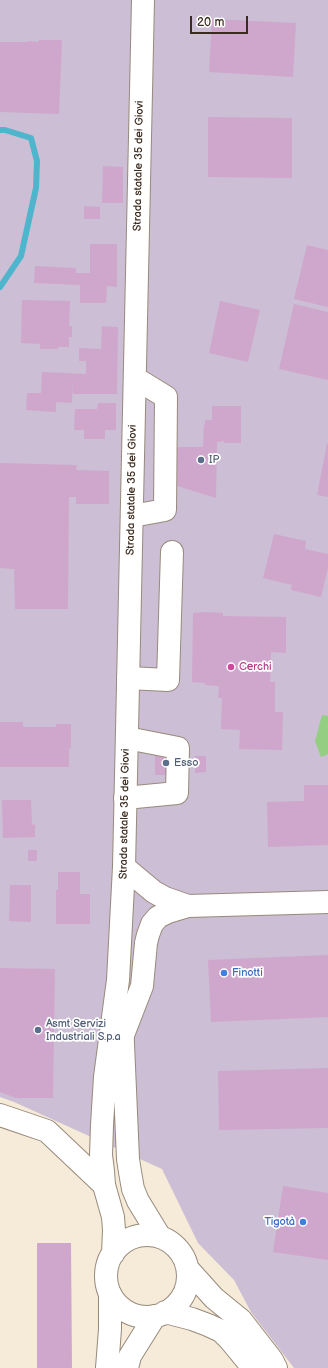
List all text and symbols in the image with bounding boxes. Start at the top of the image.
scale bar [192,8,250,34]
text: 20 m [197,15,224,30]
street label: Strada statale 35 dei Giovi [131,101,147,231]
street label: Strada statale 35 dei Giovi [124,425,140,555]
place label: IP [209,453,219,467]
marker: IP [196,455,206,465]
place label: Cerchi [239,660,272,674]
marker: Cerchi [226,662,236,672]
street label: Strada statale 35 dei Giovi [117,749,133,879]
place label: Esso [174,756,198,770]
marker: Esso [161,758,171,768]
place label: Finotti [232,966,263,980]
marker: Finotti [219,968,229,978]
place label: Asmt Servizi Industriali S.p.a [46,1017,121,1043]
marker: Asmt Servizi Industriali S.p.a [33,1025,43,1035]
place label: Tigotà [264,1215,295,1229]
marker: Tigotà [298,1217,308,1227]

